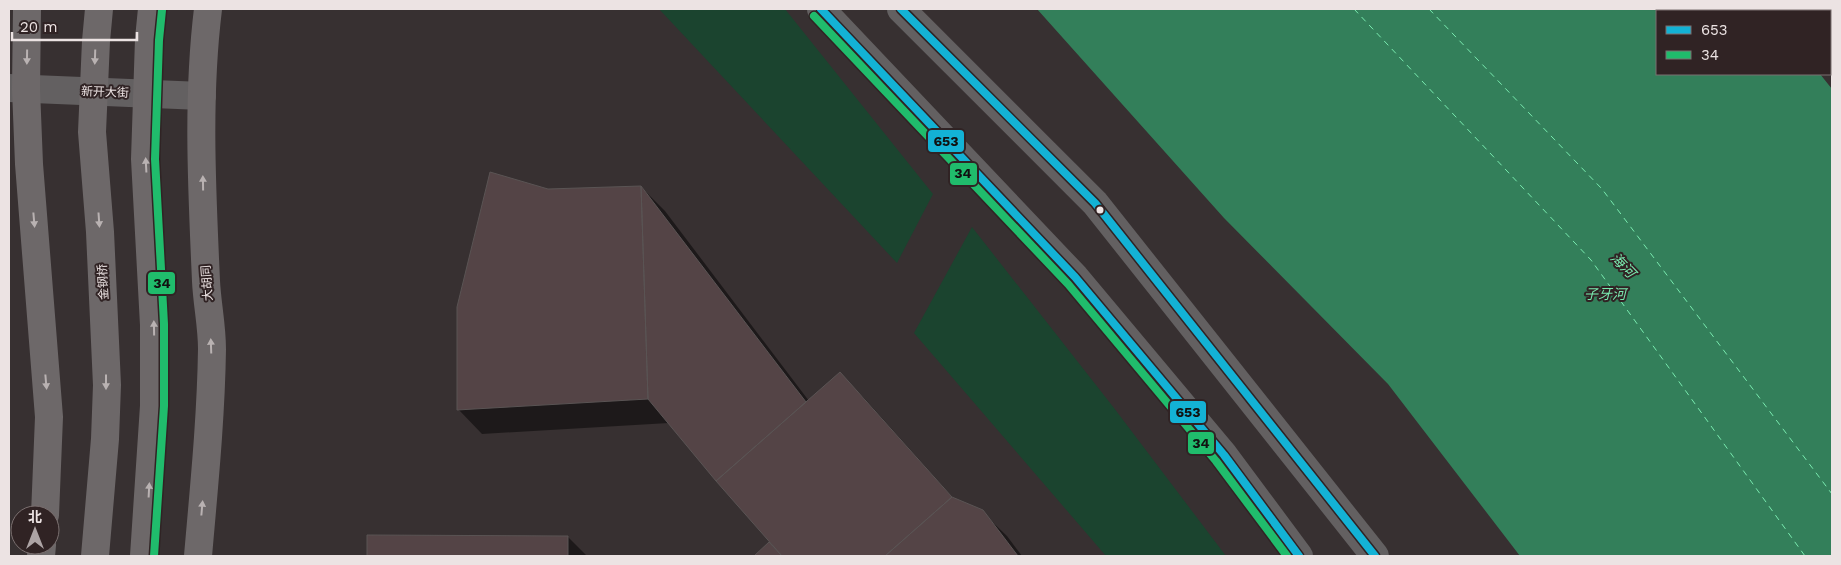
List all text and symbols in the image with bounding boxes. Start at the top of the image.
scale bar [12,10,138,42]
legend [1656,10,1831,75]
text: 20 m [20,18,58,36]
text: 653 [1701,21,1728,39]
text: 34 [1701,46,1719,64]
one-way arrow [22,50,30,66]
one-way arrow [91,50,99,66]
street label: 新开大街 [81,84,129,100]
line badge: 653 [927,129,965,153]
text: 653 [933,133,959,149]
one-way arrow [141,157,149,173]
line badge: 34 [949,162,978,186]
text: 34 [954,165,972,181]
one-way arrow [199,175,207,191]
unlabelled marker [1095,205,1105,215]
one-way arrow [30,212,38,228]
one-way arrow [95,212,103,228]
water label: 海河 [1608,249,1641,283]
street label: 金钢桥 [95,264,111,300]
street label: 大胡同 [199,265,215,301]
line badge: 34 [147,271,176,295]
text: 34 [153,275,171,291]
water label: 子牙河 [1584,286,1629,302]
one-way arrow [150,320,158,336]
one-way arrow [207,337,215,353]
one-way arrow [42,374,50,390]
one-way arrow [102,374,110,390]
line badge: 653 [1169,400,1207,424]
text: 653 [1175,404,1201,420]
line badge: 34 [1187,431,1215,455]
text: 34 [1192,435,1210,451]
one-way arrow [145,482,153,498]
one-way arrow [198,499,206,515]
north arrow [10,505,60,555]
text: 北 [28,509,42,525]

